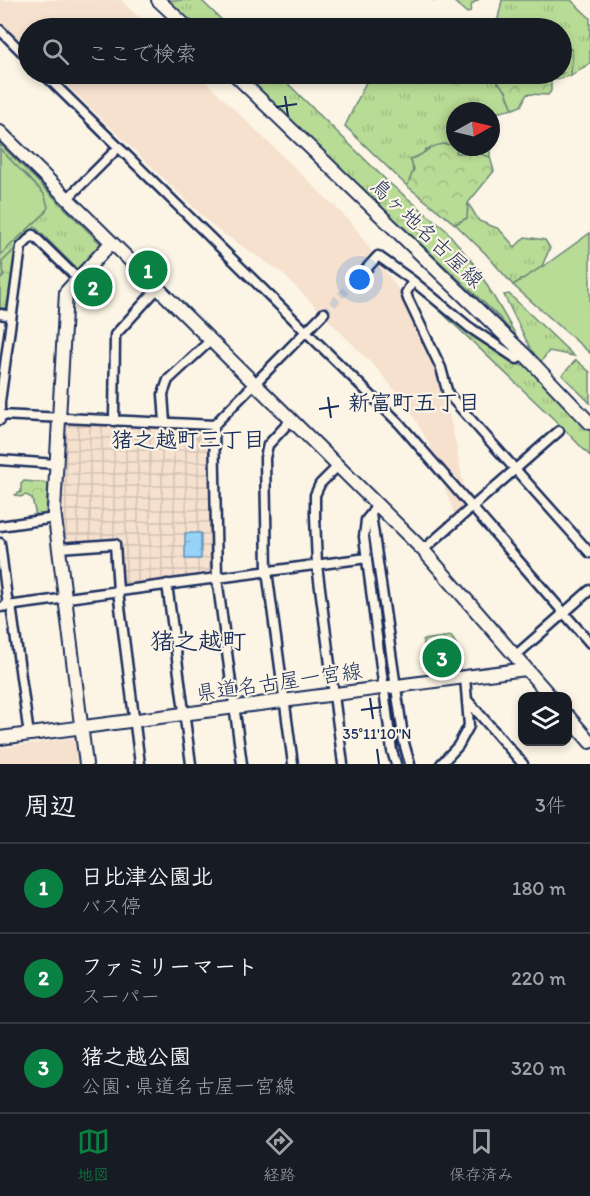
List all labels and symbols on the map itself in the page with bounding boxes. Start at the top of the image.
north arrow [446,102,500,156]
street label: 鳥ヶ地名古屋線 [366,173,489,293]
pin: 1 [128,248,168,292]
pin: 2 [74,264,112,310]
your location [345,265,374,294]
district label: 新富町五丁目 [348,389,480,416]
district label: 猪之越町三丁目 [111,426,265,453]
district label: 猪之越町 [150,626,246,655]
pin: 3 [422,636,462,680]
street label: 県道名古屋一宮線 [194,657,364,706]
text: 35°11'10"N [343,725,412,743]

